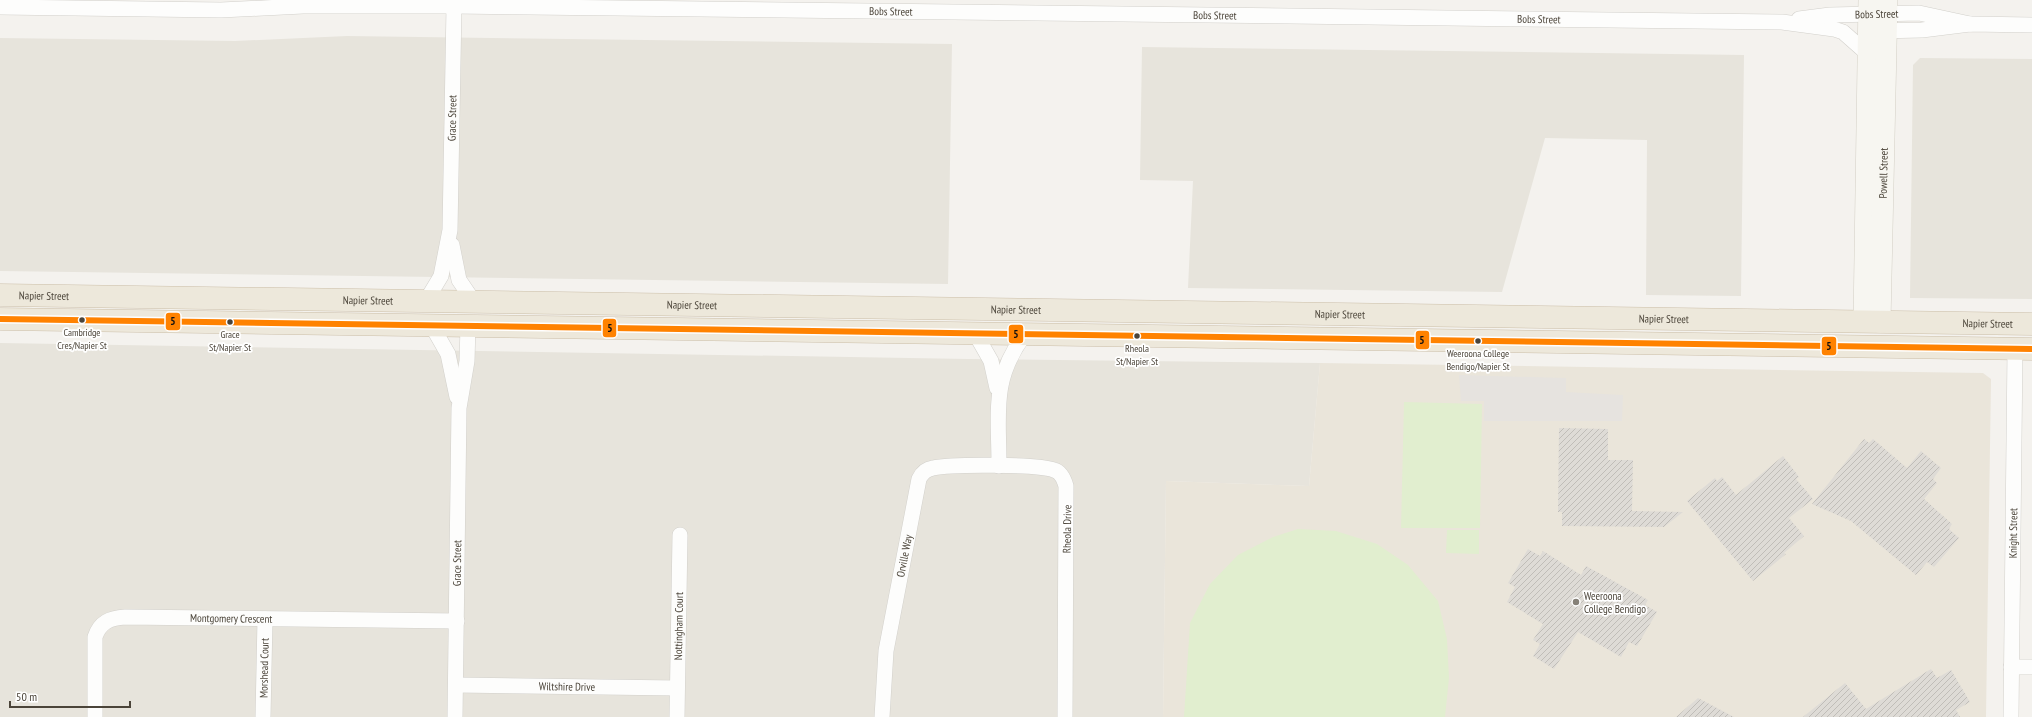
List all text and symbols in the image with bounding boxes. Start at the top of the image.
street label: Bobs Street [869,4,913,19]
street label: Bobs Street [1855,6,1899,21]
street label: Bobs Street [1193,8,1237,22]
street label: Bobs Street [1517,12,1561,26]
street label: Grace Street [445,95,459,141]
street label: Powell Street [1876,148,1891,198]
street label: Napier Street [19,288,69,303]
street label: Napier Street [343,293,393,308]
street label: Napier Street [667,298,717,312]
street label: Napier Street [991,302,1041,317]
street label: Napier Street [1315,307,1365,321]
street label: Napier Street [1639,311,1689,326]
line badge: 5 [165,312,181,331]
text: 5 [170,314,176,328]
marker: Cambridge Cres/Napier St [77,315,87,325]
street label: Napier Street [1963,316,2013,331]
marker: Grace St/Napier St [225,317,235,327]
line badge: 5 [602,318,617,338]
text: 5 [607,321,613,335]
line badge: 5 [1008,324,1024,344]
place label: Cambridge Cres/Napier St [57,326,107,352]
text: 5 [1013,327,1019,341]
place label: Grace St/Napier St [209,328,251,354]
line badge: 5 [1415,330,1430,350]
marker: Rheola St/Napier St [1132,331,1142,341]
text: 5 [1419,333,1425,347]
marker: Weeroona College Bendigo/Napier St [1473,336,1483,346]
line badge: 5 [1821,336,1837,356]
text: 5 [1826,339,1832,353]
place label: Rheola St/Napier St [1116,342,1158,368]
place label: Weeroona College Bendigo/Napier St [1446,347,1510,373]
street label: Rheola Drive [1060,504,1074,553]
street label: Knight Street [2006,508,2020,558]
street label: Orville Way [893,532,915,578]
street label: Grace Street [450,540,464,586]
place label: Weeroona College Bendigo [1584,589,1646,616]
street label: Nottingham Court [671,592,686,660]
marker: Weeroona College Bendigo [1571,597,1581,607]
street label: Montgomery Crescent [190,611,272,626]
street label: Morshead Court [256,638,272,698]
street label: Wiltshire Drive [539,679,596,694]
scale bar [10,683,130,709]
text: 50 m [16,689,37,704]

